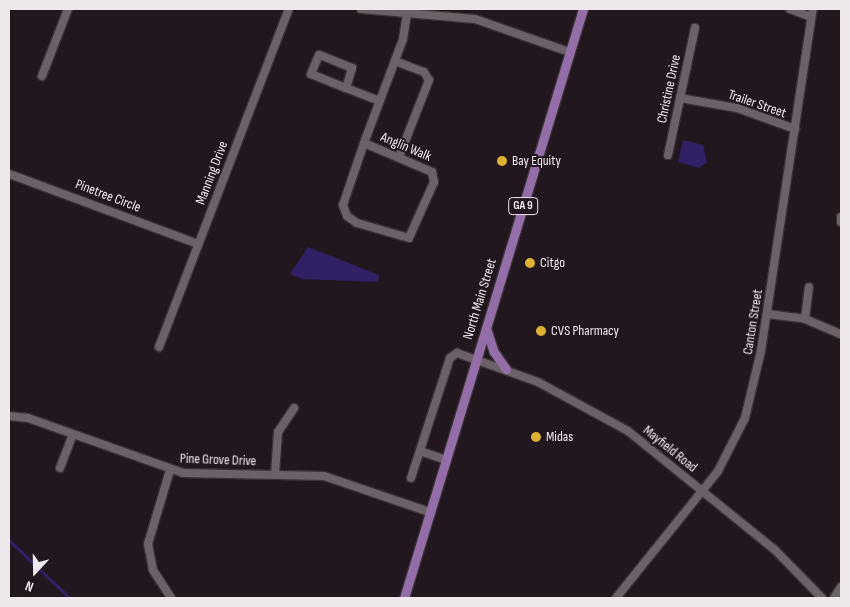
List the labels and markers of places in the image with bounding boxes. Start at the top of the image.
place label: Bay Equity [512,153,561,169]
marker: Bay Equity [496,155,508,167]
place label: Citgo [540,255,565,271]
marker: Citgo [524,257,536,269]
place label: CVS Pharmacy [551,323,619,339]
marker: CVS Pharmacy [535,325,547,337]
place label: Midas [546,429,573,445]
marker: Midas [530,431,542,443]

